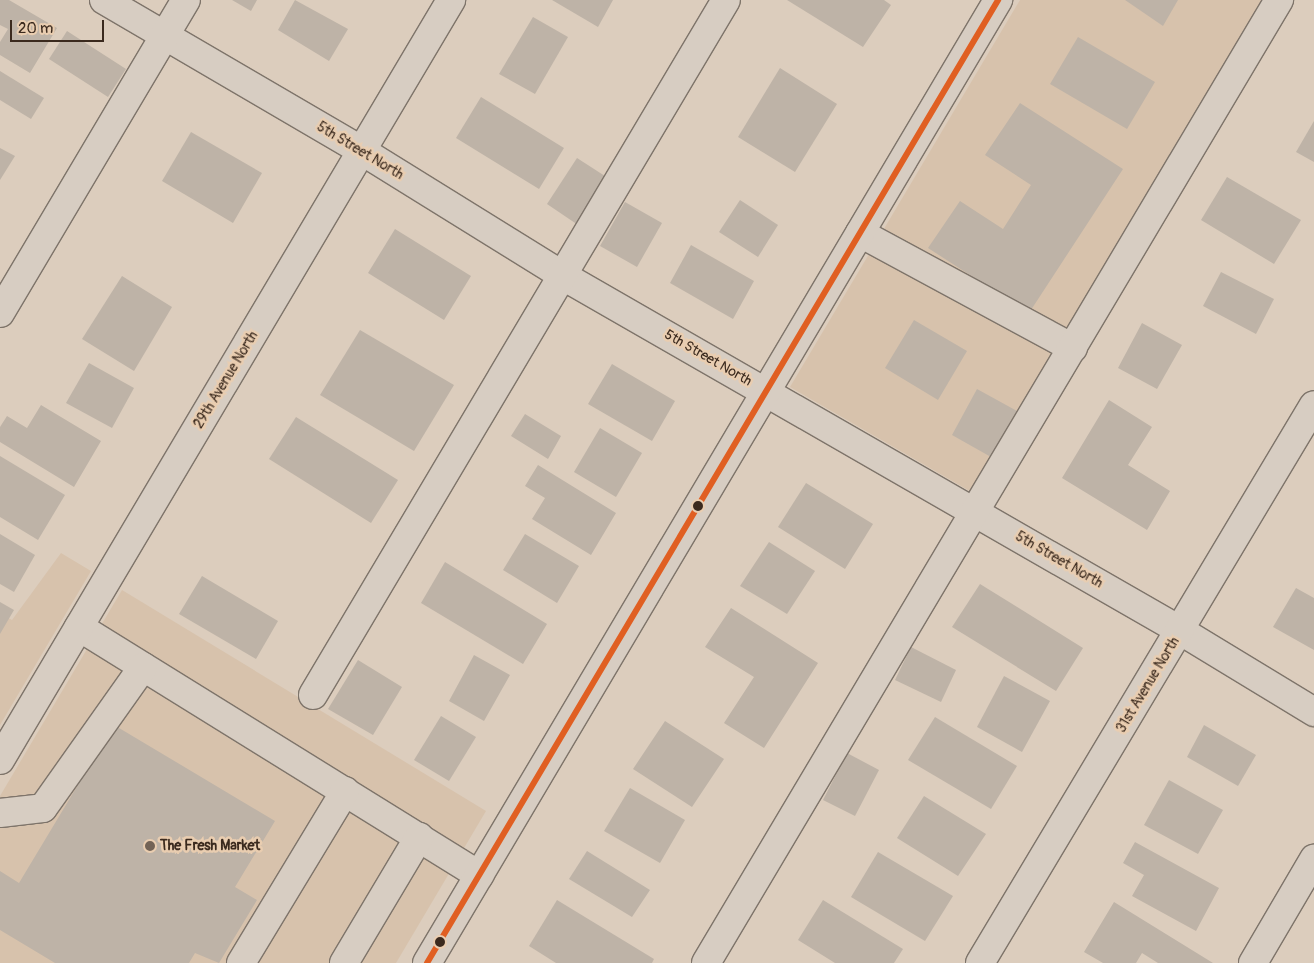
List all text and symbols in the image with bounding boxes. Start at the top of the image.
scale bar [12,10,106,42]
text: 20 m [18,19,53,38]
street label: 5th Street North [314,119,406,183]
street label: 5th Street North [661,326,755,390]
street label: 29th Avenue North [190,328,262,432]
unlabelled marker [693,501,703,511]
street label: 5th Street North [1012,528,1106,592]
street label: 31st Avenue North [1113,634,1183,736]
place label: The Fresh Market [160,838,260,854]
marker: The Fresh Market [144,840,156,852]
unlabelled marker [435,937,445,947]

